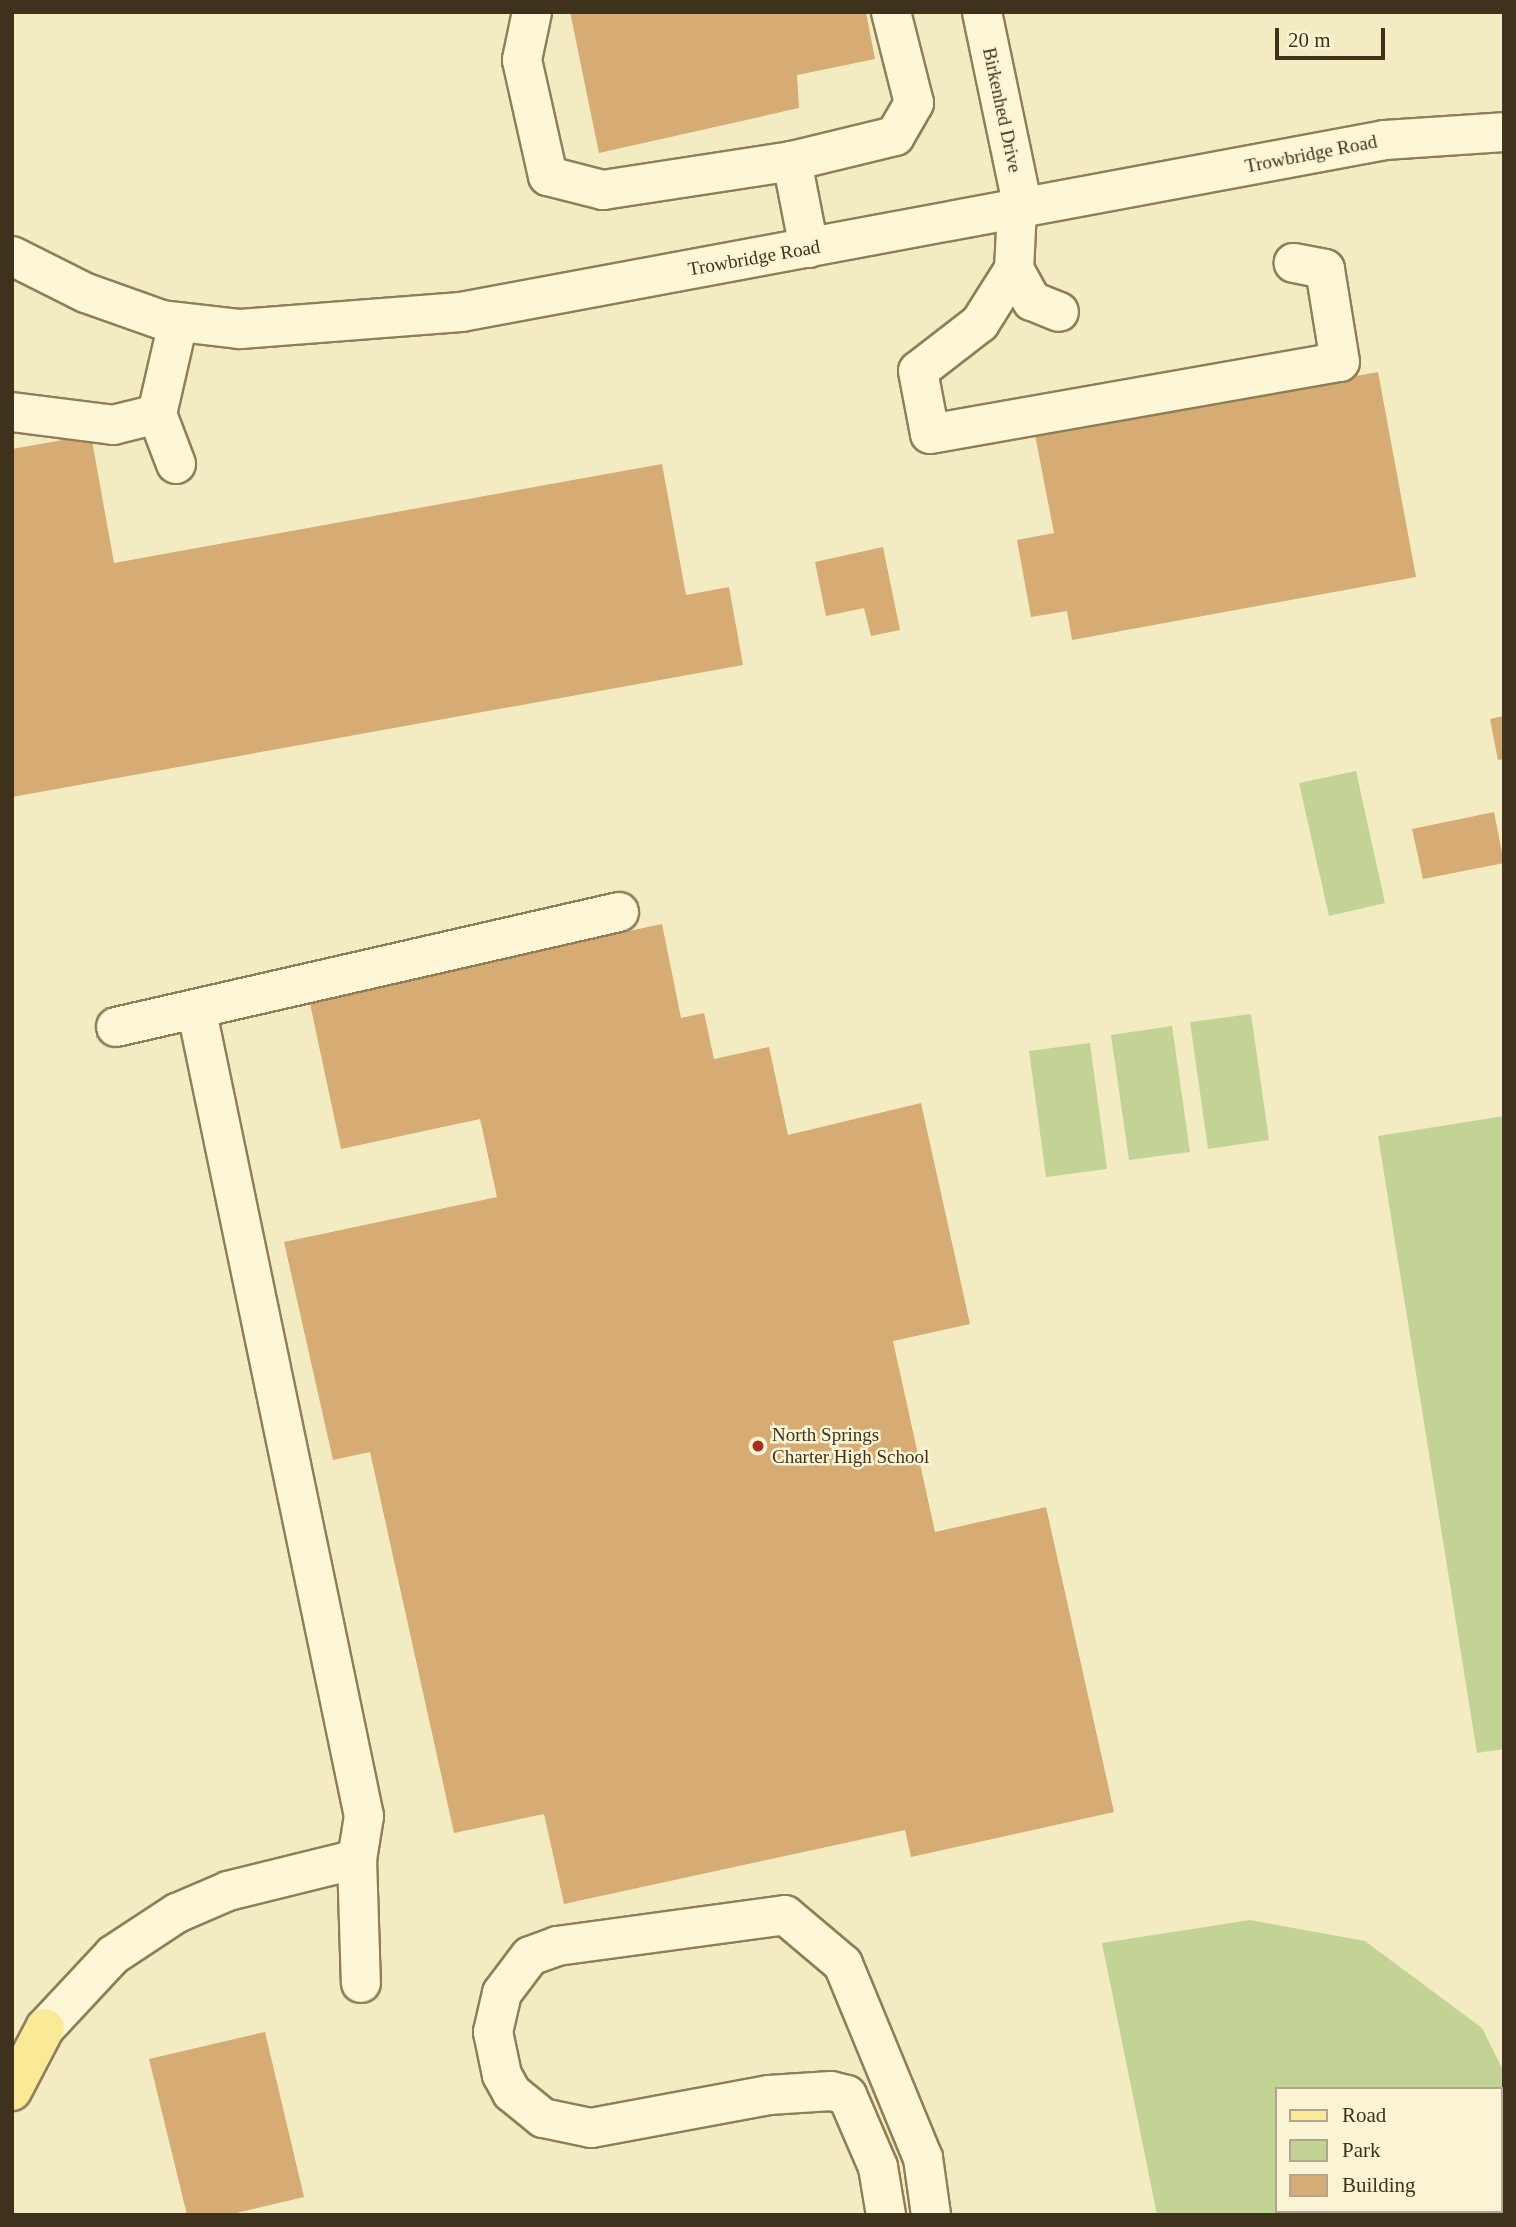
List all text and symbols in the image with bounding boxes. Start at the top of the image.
scale bar [1278,14,1388,58]
text: 20 m [1288,28,1331,52]
street label: Birkenhed Drive [978,45,1026,175]
street label: Trowbridge Road [1243,130,1379,178]
street label: Trowbridge Road [686,235,822,281]
place label: North Springs Charter High School [772,1424,929,1468]
marker: North Springs Charter High School [750,1438,766,1454]
legend [1274,2087,1502,2213]
text: Road [1342,2103,1386,2127]
text: Park [1342,2138,1381,2162]
text: Building [1342,2173,1416,2197]

